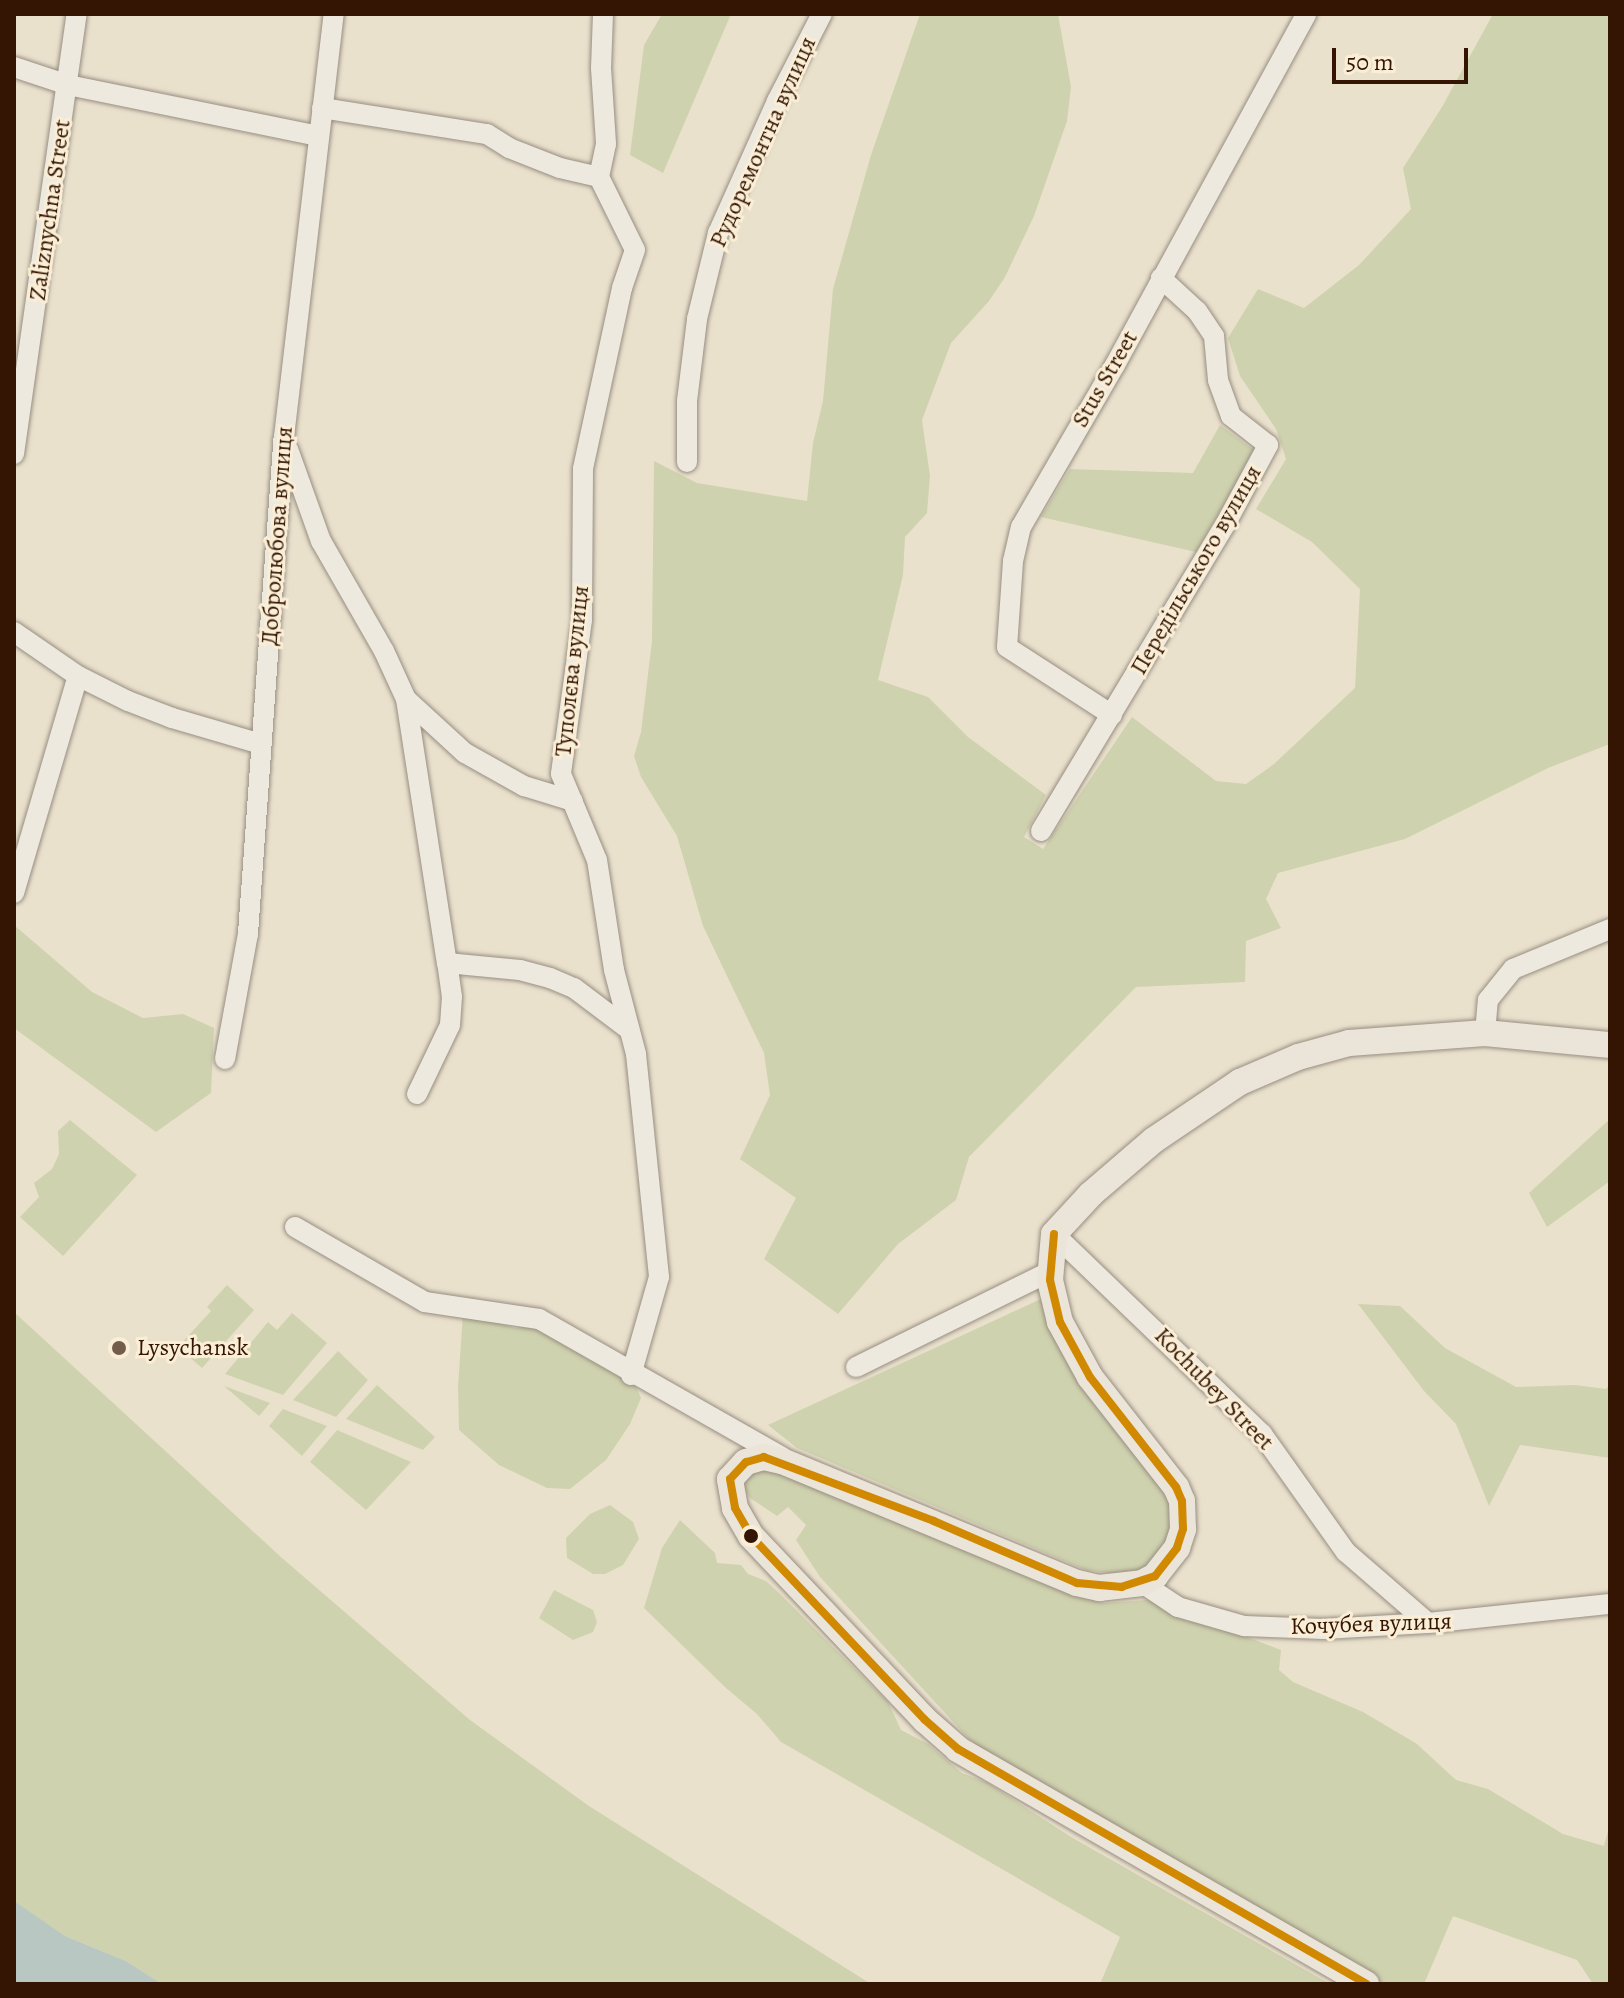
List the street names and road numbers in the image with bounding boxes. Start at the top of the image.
street label: Рудоремонтна вулиця [704,32,822,252]
street label: Zaliznychna Street [23,118,77,302]
street label: Stus Street [1066,325,1144,433]
street label: Добролюбова вулиця [255,425,299,647]
street label: Передільського вулиця [1124,460,1268,680]
street label: Туполєва вулиця [549,584,595,758]
street label: Kochubey Street [1148,1322,1280,1456]
street label: Кочубея вулиця [1290,1607,1452,1641]

